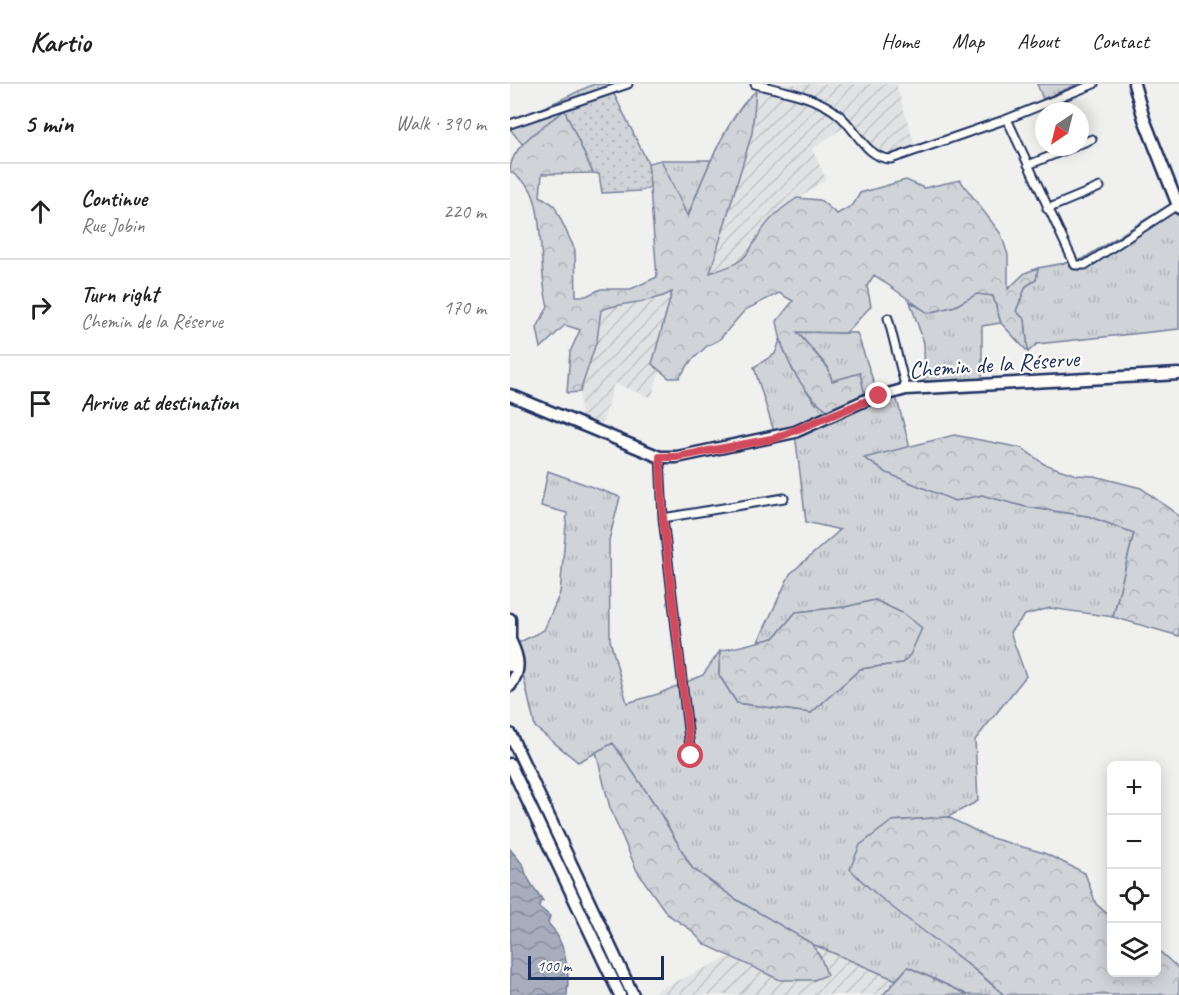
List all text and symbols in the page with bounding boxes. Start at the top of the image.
text: Kartio [30,24,91,59]
text: Home [881,28,919,54]
text: Map [952,28,984,54]
text: About [1017,28,1059,54]
text: Contact [1092,28,1149,54]
north arrow [1035,102,1089,156]
text: 5 min [24,107,73,140]
text: Walk · 390 m [396,111,486,136]
text: Continue [81,185,147,213]
icon: ahead [24,195,57,228]
text: 220 m [443,199,486,224]
text: Rue Jobin [81,213,145,238]
text: Turn right [81,281,158,309]
icon: right [24,291,57,324]
text: 170 m [443,295,486,320]
text: Chemin de la Réserve [81,309,223,334]
street label: Chemin de la Réserve [908,343,1082,385]
route end [865,382,891,408]
icon: arrive [24,387,57,420]
text: Arrive at destination [81,389,238,417]
route start [677,742,703,768]
map controls [1107,761,1161,977]
button: + [1107,761,1161,815]
button: − [1107,815,1161,869]
button: locate [1107,869,1161,923]
button: layers [1107,923,1161,977]
scale bar [528,953,664,980]
text: 100 m [537,956,571,976]

